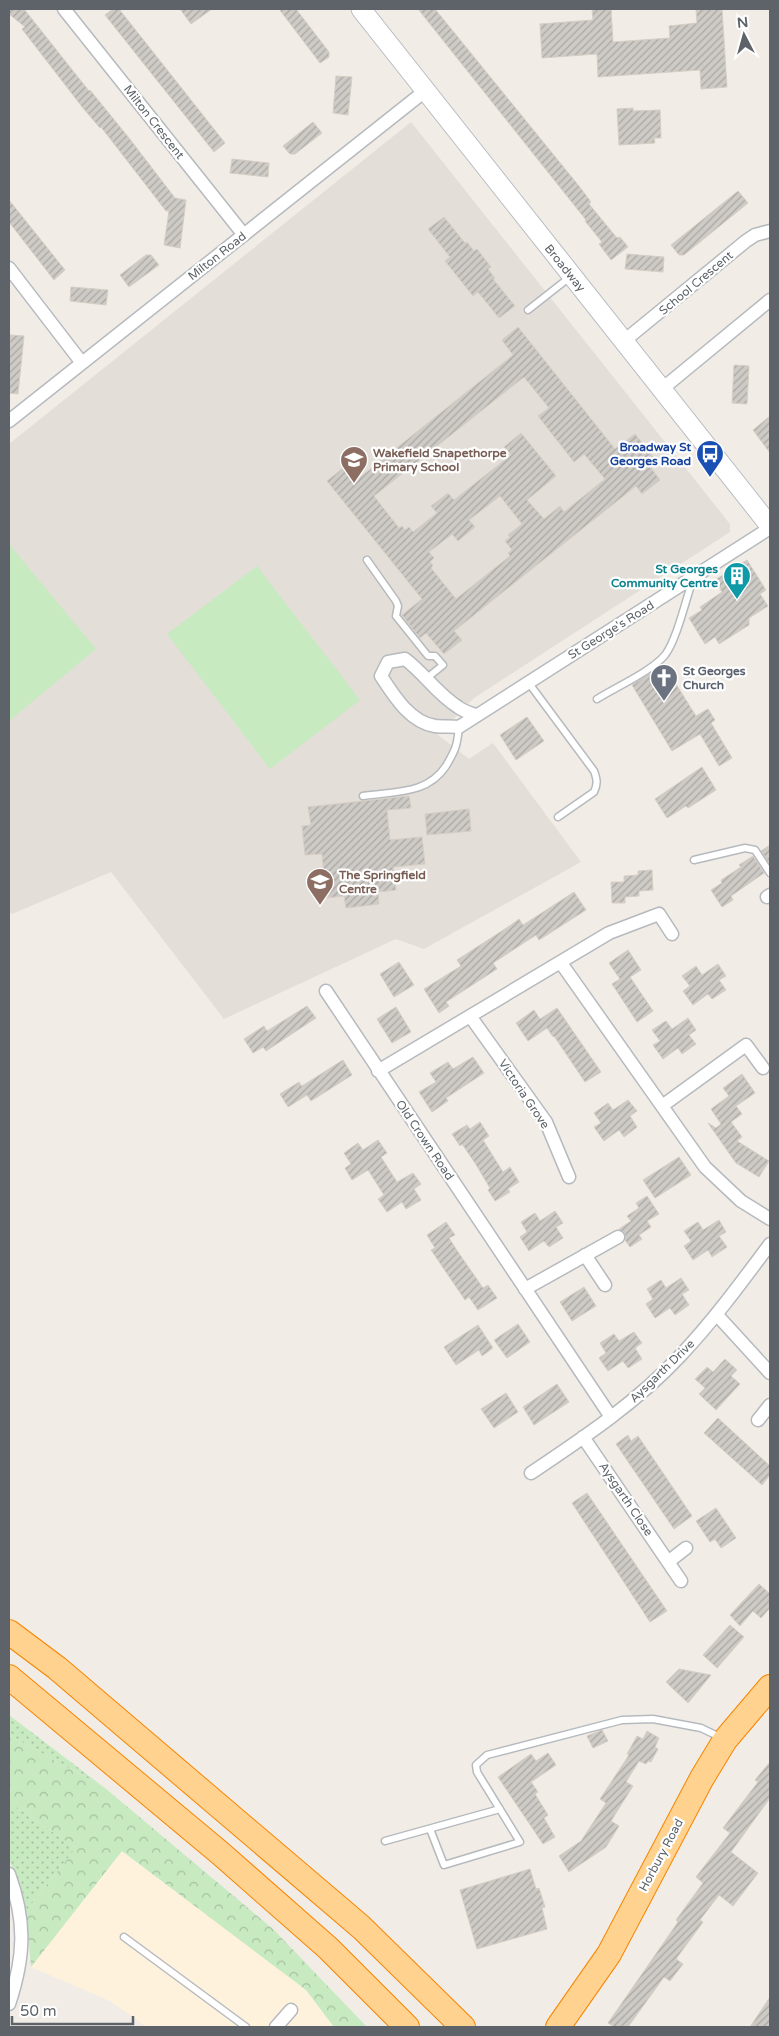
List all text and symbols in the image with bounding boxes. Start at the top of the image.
north arrow [719,10,769,60]
text: N [736,14,749,32]
street label: Milton Crescent [121,82,187,162]
street label: Milton Road [185,229,249,283]
street label: Broadway [542,242,589,295]
street label: School Crescent [656,248,736,318]
bus stop icon: Broadway St Georges Road [695,439,725,478]
place label: Broadway St Georges Road [610,440,691,469]
school or university icon: Wakefield Snapethorpe Primary School [339,445,369,484]
place label: Wakefield Snapethorpe Primary School [373,446,507,475]
building icon: St Georges Community Centre [722,561,752,600]
place label: St Georges Community Centre [611,562,718,591]
street label: St George's Road [566,598,656,662]
church icon: St Georges Church [649,663,679,702]
place label: St Georges Church [683,664,746,692]
school or university icon: The Springfield Centre [305,867,335,906]
place label: The Springfield Centre [338,868,426,896]
street label: Victoria Grove [496,1057,552,1132]
street label: Old Crown Road [393,1097,457,1183]
street label: Aysgarth Drive [627,1337,697,1405]
street label: Aysgarth Close [596,1460,656,1539]
street label: Horbury Road [636,1816,686,1894]
scale bar [12,1994,134,2026]
text: 50 m [20,2002,57,2020]

